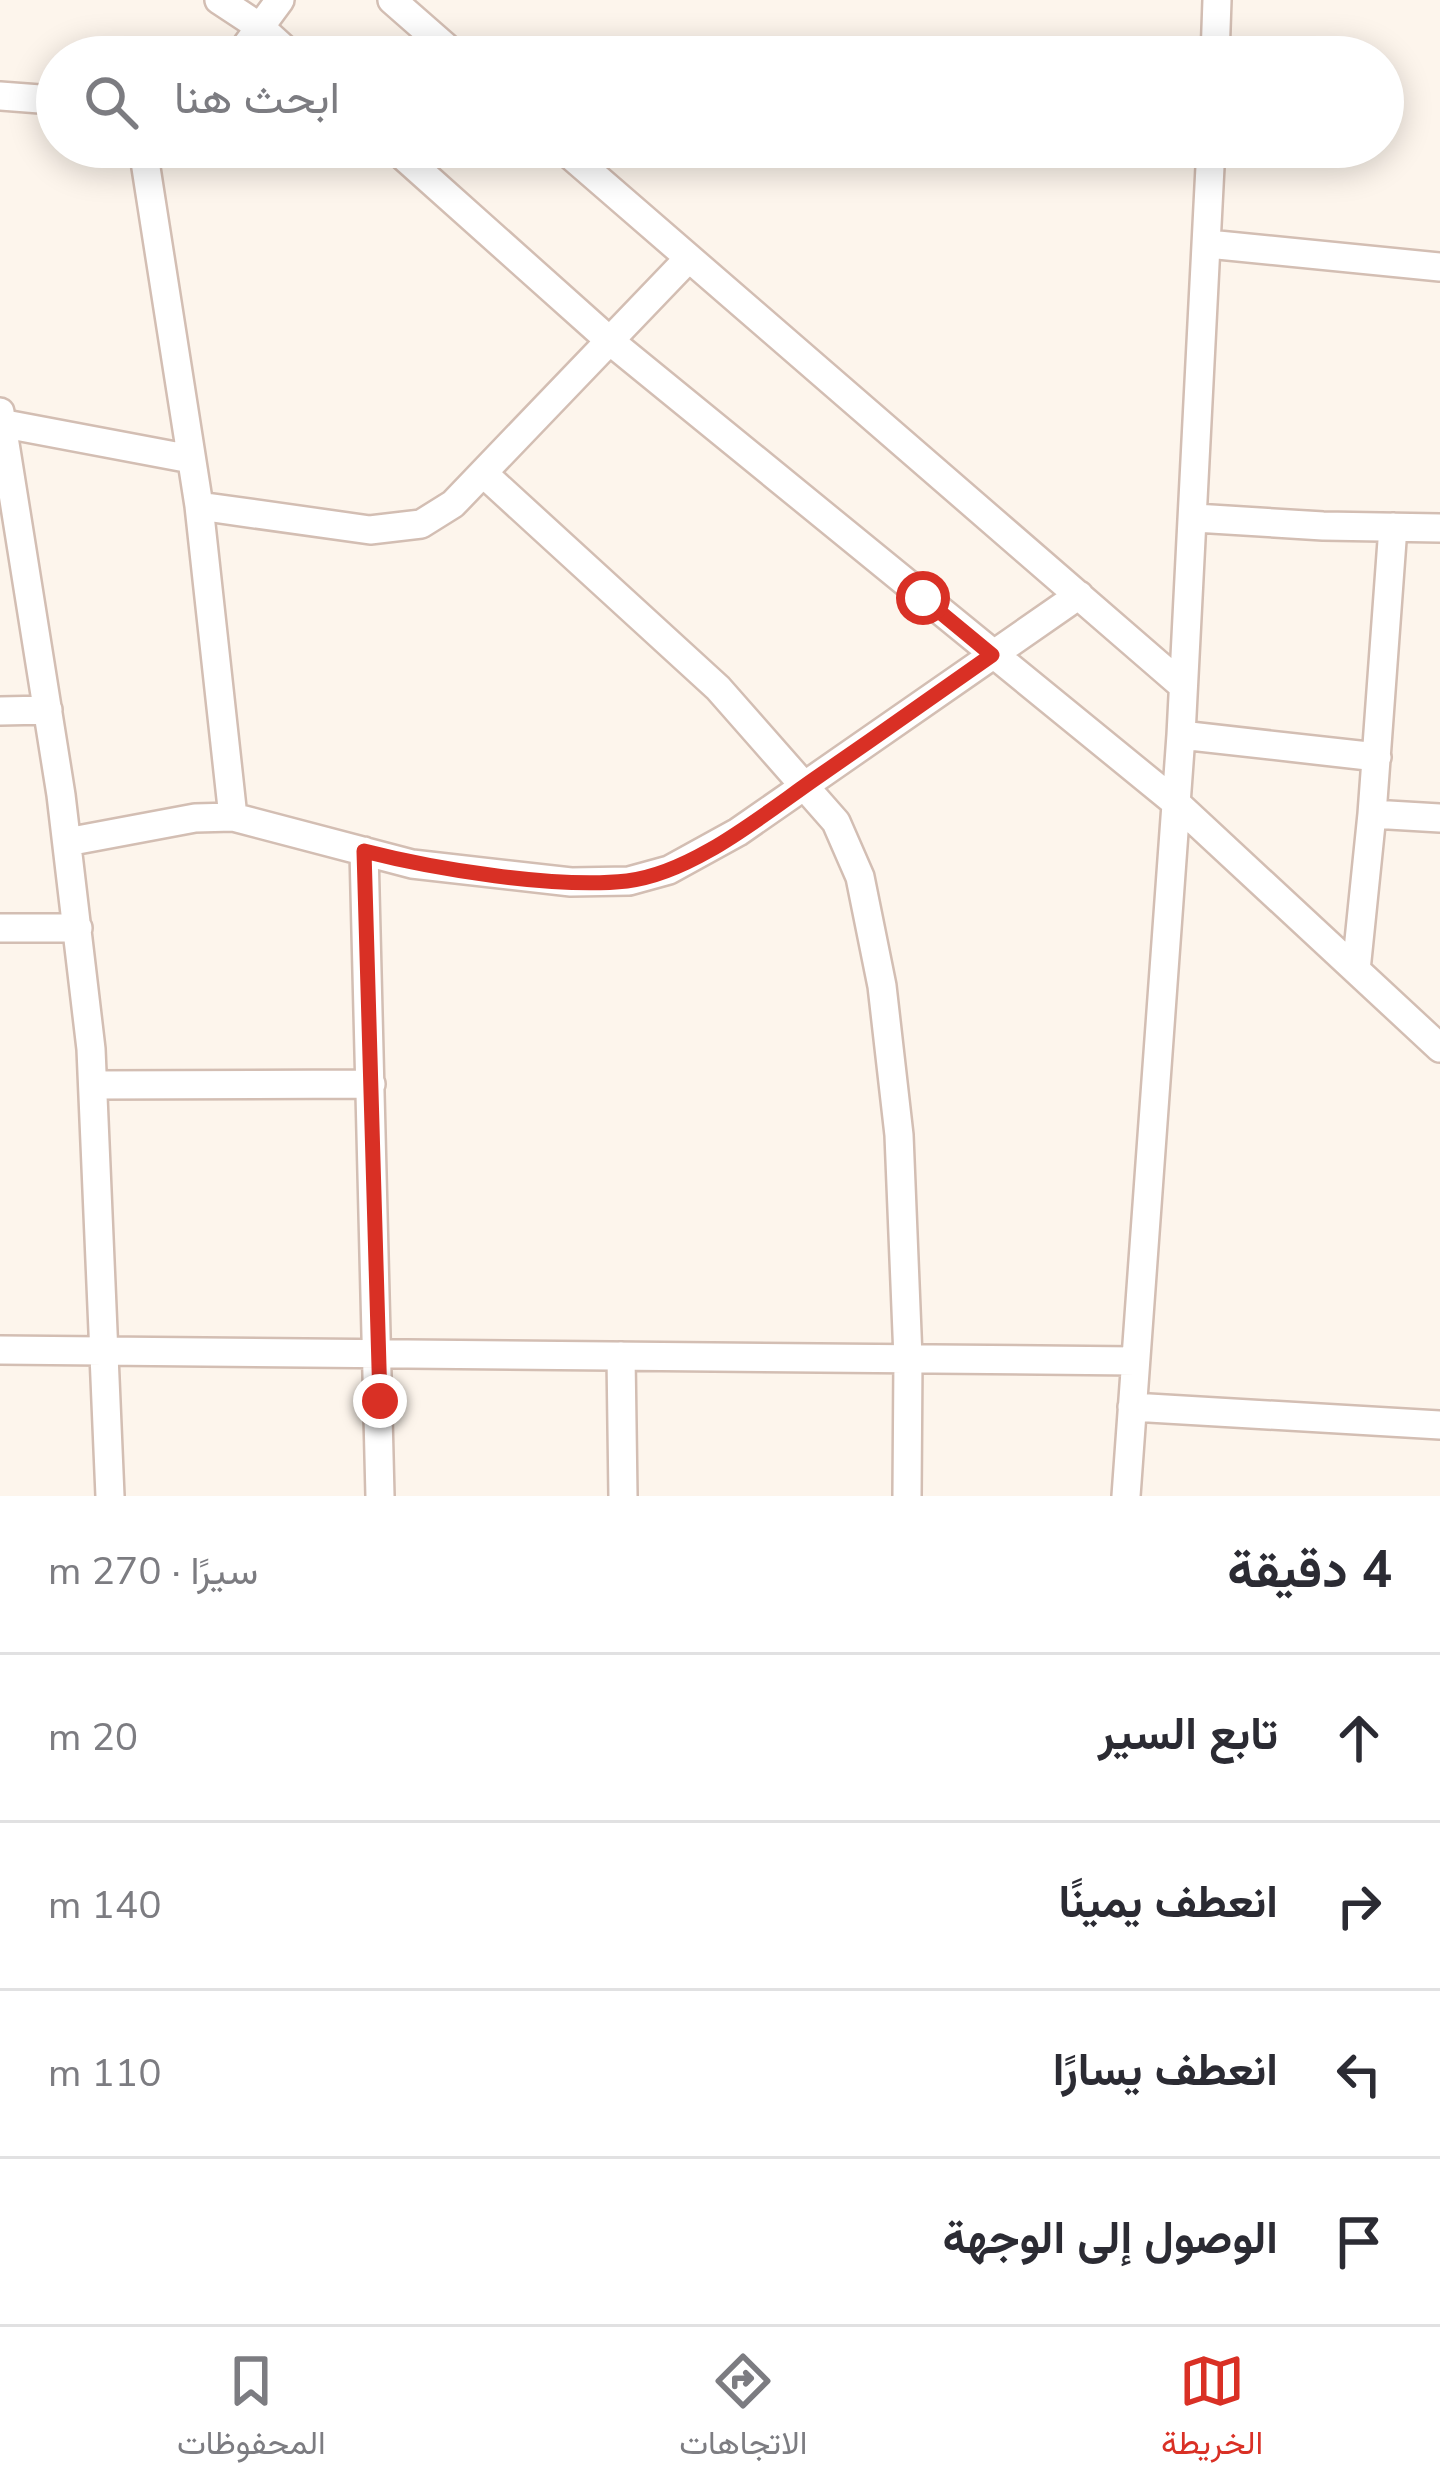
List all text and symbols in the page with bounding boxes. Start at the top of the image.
search box [36,36,1404,168]
text: ابحث هنا [174,68,340,129]
icon: search [78,69,144,135]
route start [896,571,950,625]
route end [353,1374,407,1428]
text: 4 دقيقة [1227,1535,1392,1605]
text: سيرًا · 270 m [48,1545,258,1598]
text: تابع السير [1098,1704,1278,1765]
icon: ahead [1326,1705,1392,1771]
text: 20 m [48,1711,138,1764]
text: انعطف يمينًا [1058,1872,1278,1933]
icon: right [1326,1873,1392,1939]
text: 140 m [48,1879,162,1932]
text: انعطف يسارًا [1053,2040,1278,2101]
icon: left [1326,2041,1392,2107]
text: 110 m [48,2047,162,2100]
text: الوصول إلى الوجهة [943,2208,1278,2269]
icon: arrive [1326,2209,1392,2275]
tab: المحفوظات [177,2348,326,2472]
tab: الاتجاهات [679,2348,807,2472]
tab: الخريطة [1161,2348,1263,2472]

